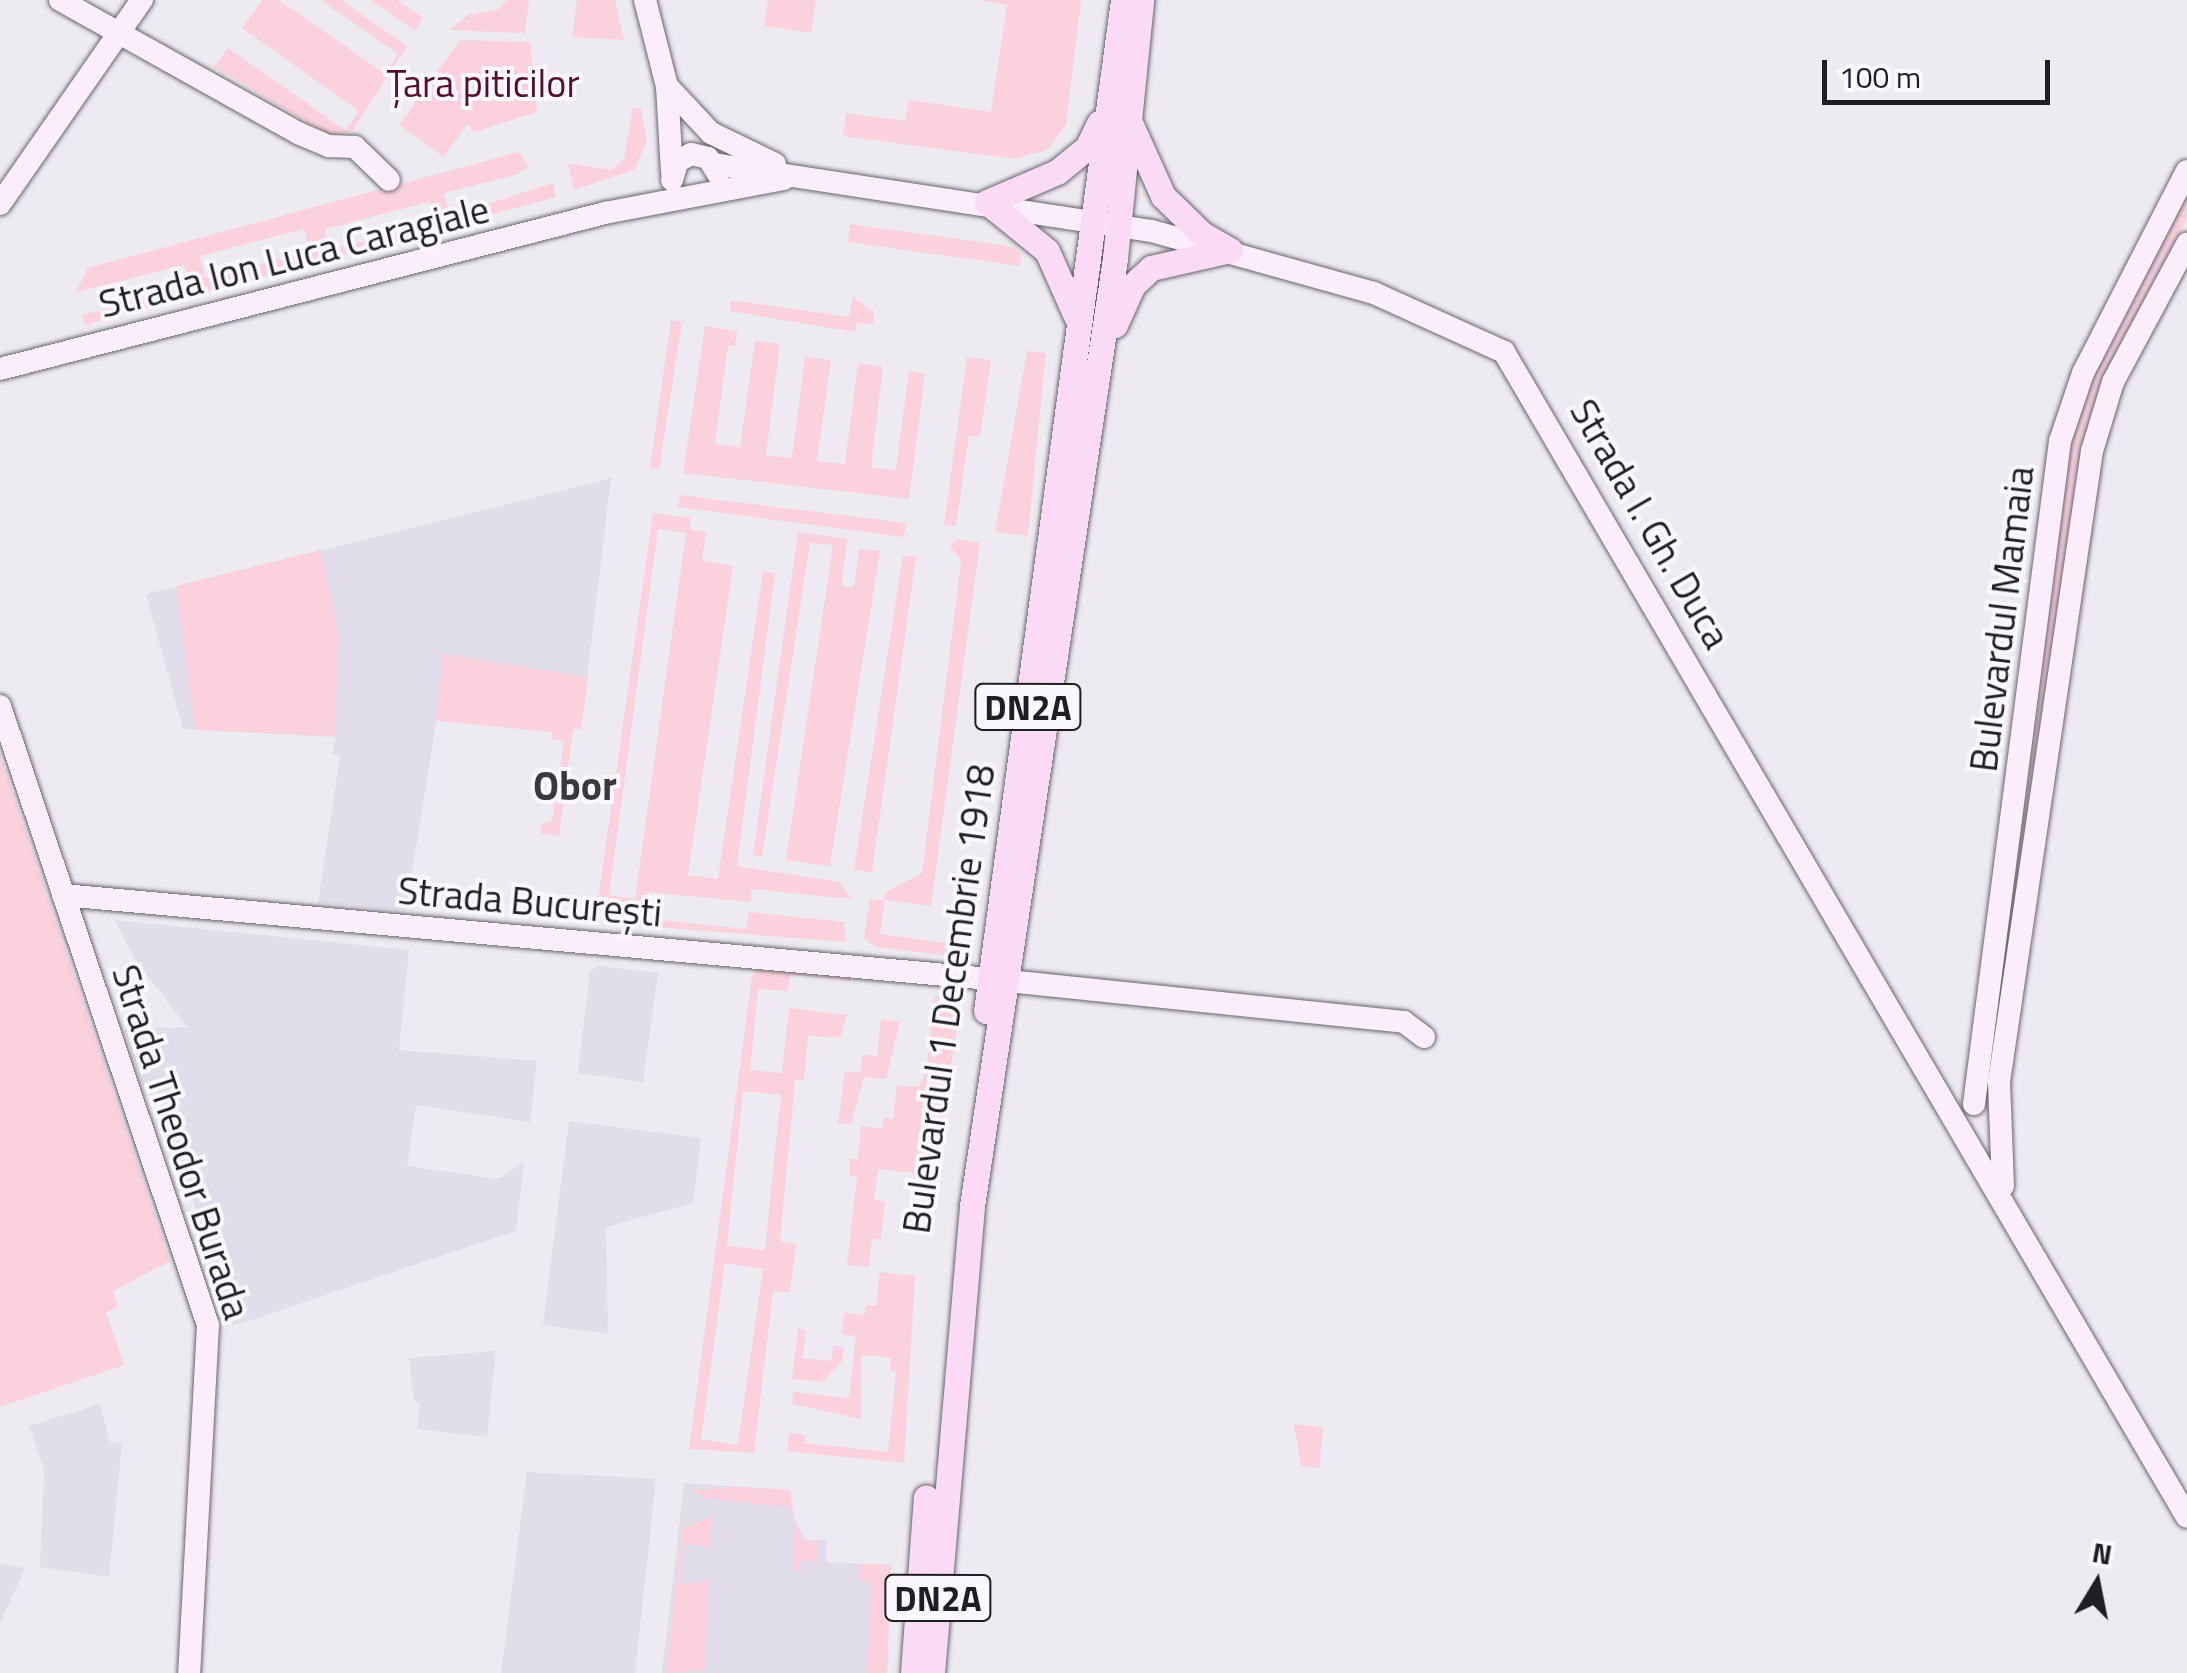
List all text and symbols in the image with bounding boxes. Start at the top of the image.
scale bar [1827,40,2054,102]
text: 100 m [1839,54,1921,100]
park label: Țara piticilor [386,61,580,107]
street label: Strada Ion Luca Caragiale [94,186,494,328]
street label: Strada I. Gh. Duca [1560,391,1740,657]
street label: Bulevardul Mamaia [1961,464,2043,774]
road number: DN2A [973,677,1083,737]
district label: Obor [533,762,617,810]
street label: Bulevardul 1 Decembrie 1918 [894,762,1004,1236]
street label: Strada București [396,868,664,936]
street label: Strada Theodor Burada [102,959,260,1325]
text: N [2089,1530,2116,1576]
north arrow [2047,1533,2147,1633]
road number: DN2A [883,1568,993,1628]

